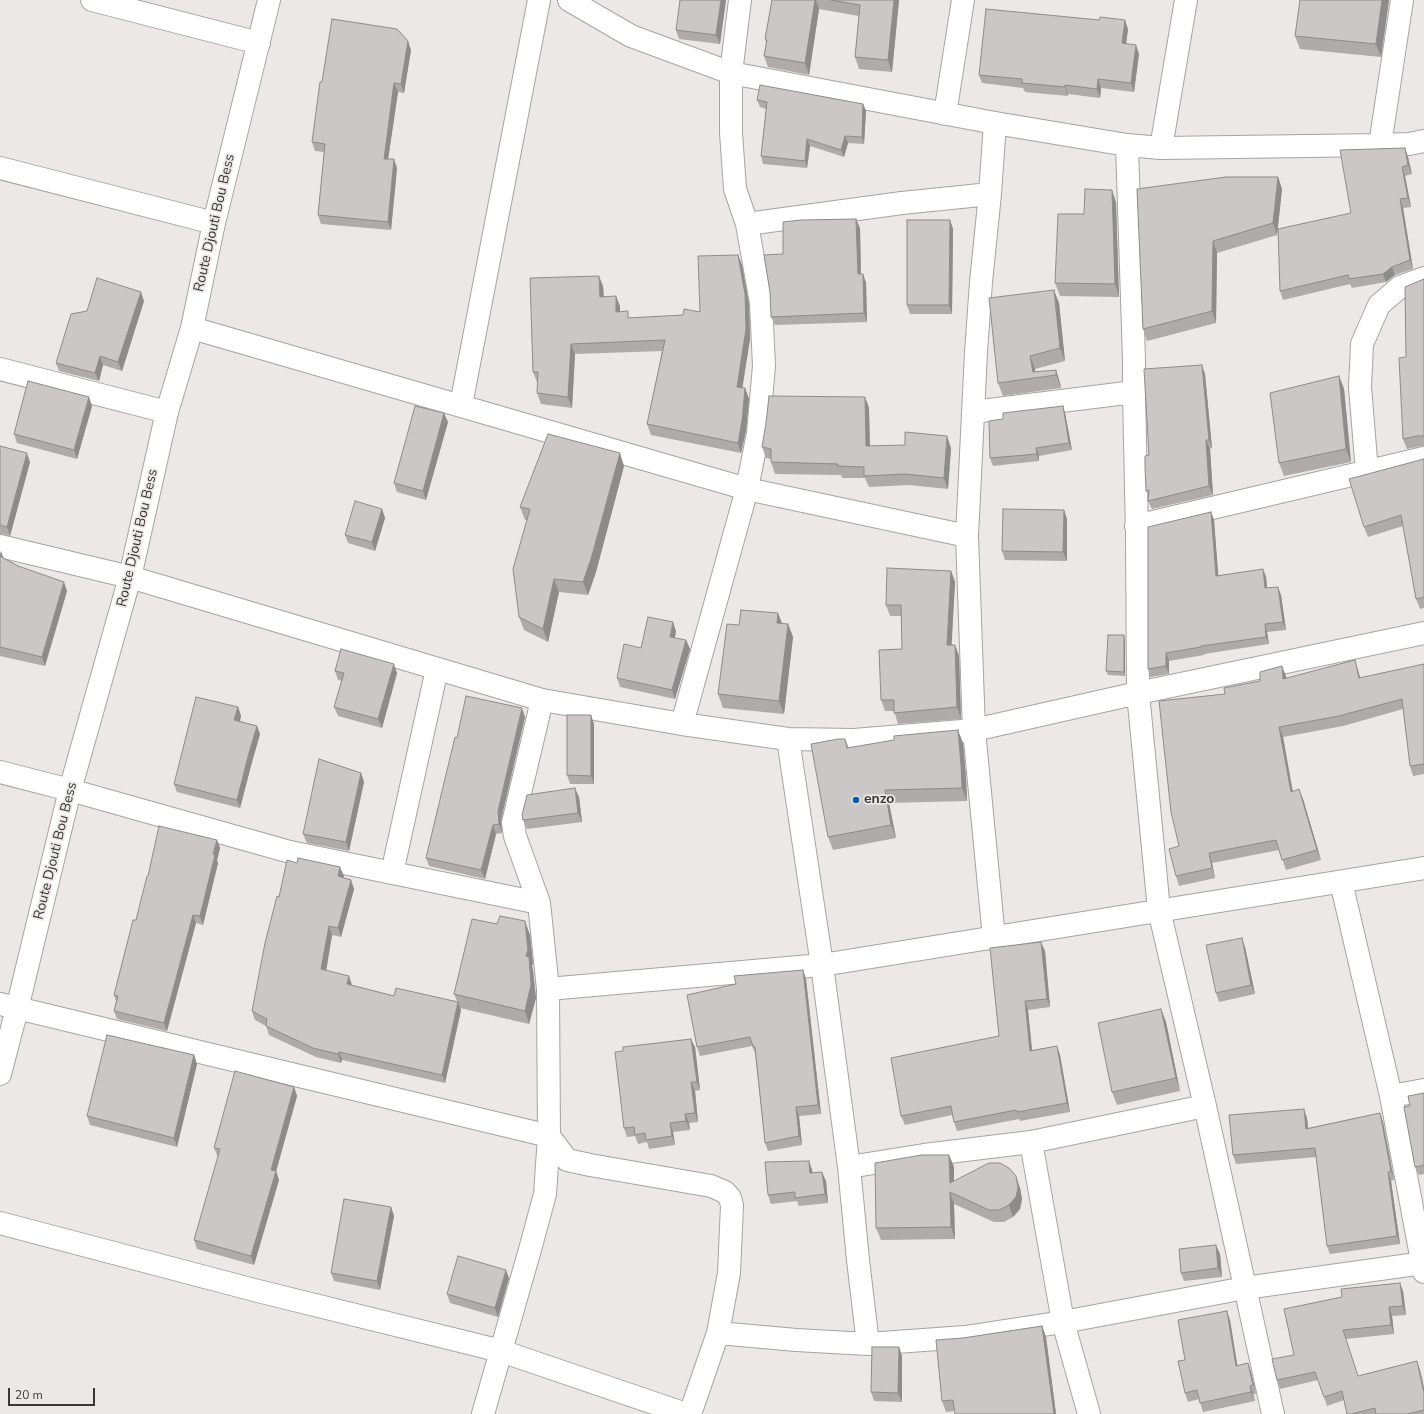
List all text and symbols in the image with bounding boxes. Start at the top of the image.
street label: Route Djouti Bou Bess [191,152,239,294]
street label: Route Djouti Bou Bess [114,467,162,609]
street label: Route Djouti Bou Bess [31,781,81,921]
place label: enzo [864,792,894,808]
marker: enzo [851,795,861,805]
scale bar [10,1380,97,1406]
text: 20 m [15,1387,43,1403]

